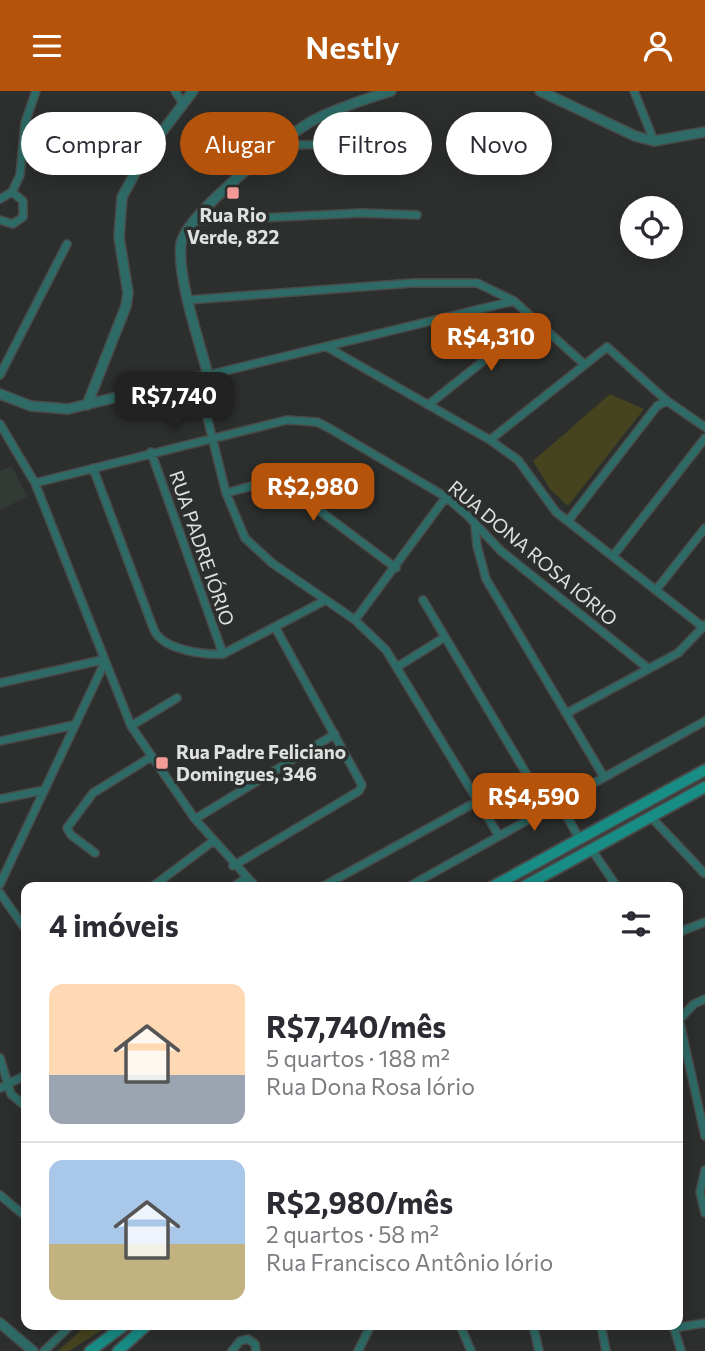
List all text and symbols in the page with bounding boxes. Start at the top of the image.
text: Nestly [305,26,400,66]
icon: menu [28,27,66,65]
icon: person [639,27,677,65]
chip: Comprar [21,112,166,175]
chip: Alugar [180,112,299,175]
chip: Filtros [313,112,432,175]
chip: Novo [446,112,552,175]
marker: Rua Rio Verde, 822 [225,185,241,201]
map controls [620,196,683,259]
button: locate [620,196,683,259]
place label: Rua Rio Verde, 822 [187,203,279,248]
pin: R$4,310 [426,313,556,373]
text: R$4,310 [447,322,535,350]
pin: R$7,740 [109,373,239,432]
text: R$7,740 [131,381,217,409]
pin: R$2,980 [248,463,378,523]
street label: RUA PADRE IÓRIO [165,467,241,628]
text: R$2,980 [267,472,359,500]
street label: RUA DONA ROSA IÓRIO [444,475,623,630]
place label: Rua Padre Feliciano Domingues, 346 [176,740,346,785]
marker: Rua Padre Feliciano Domingues, 346 [154,755,170,771]
pin: R$4,590 [469,773,599,833]
text: R$4,590 [488,782,580,810]
icon: filters [617,905,655,943]
text: 4 imóveis [49,906,179,943]
text: R$7,740/mês [266,1007,446,1044]
icon: home [105,1012,189,1096]
text: 5 quartos · 188 m² [266,1044,450,1072]
text: Rua Dona Rosa Iório [266,1072,475,1100]
text: R$2,980/mês [266,1183,453,1220]
icon: home [105,1188,189,1272]
text: 2 quartos · 58 m² [266,1220,439,1248]
text: Rua Francisco Antônio Iório [266,1248,553,1276]

